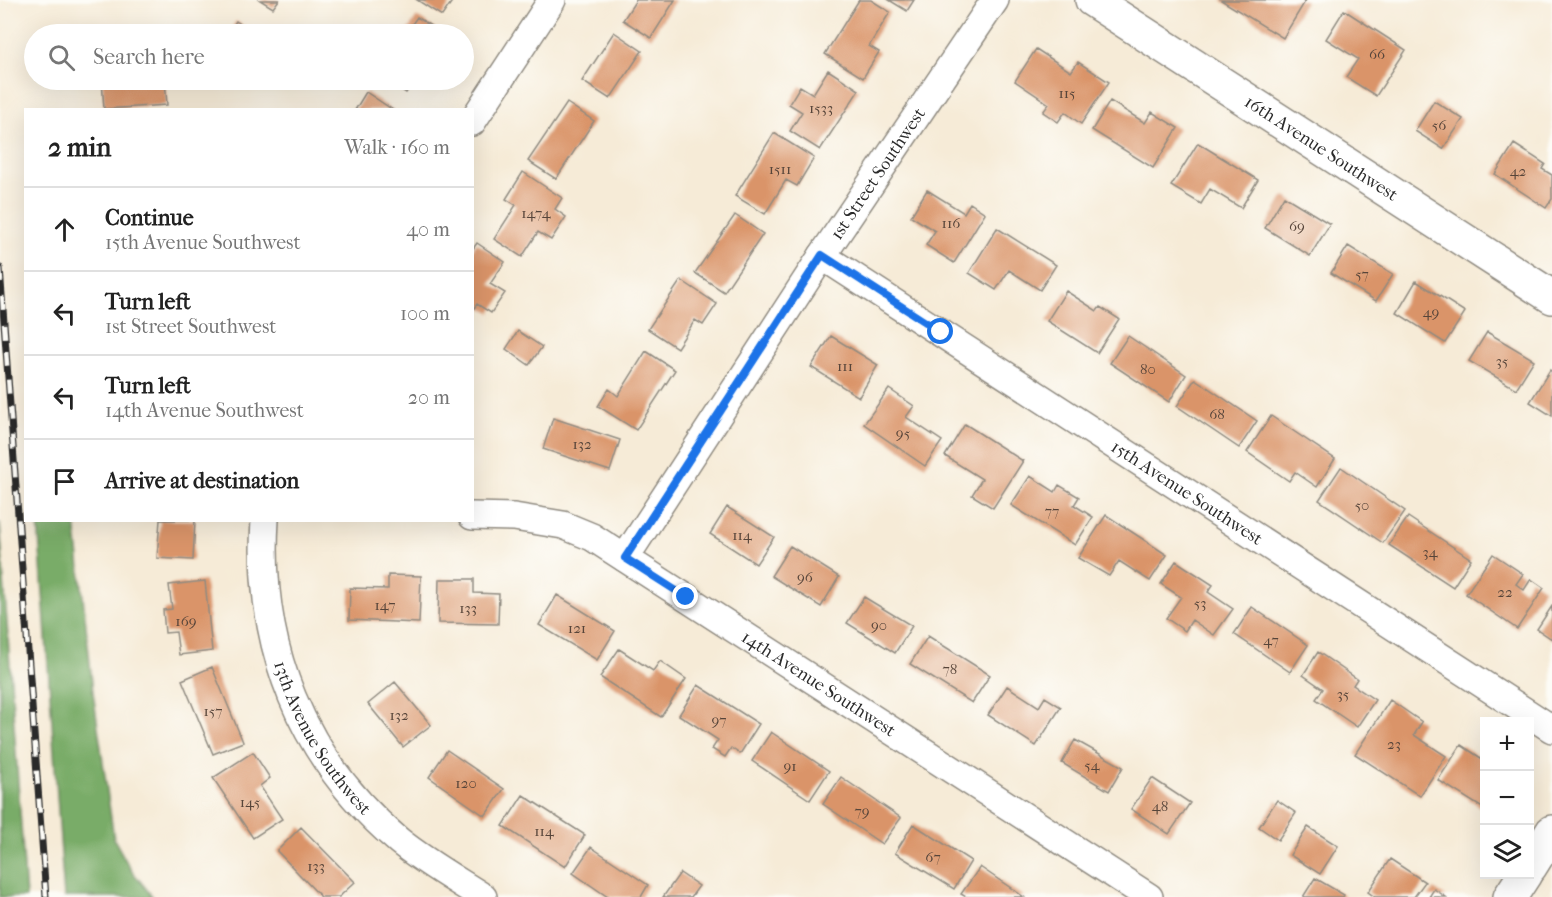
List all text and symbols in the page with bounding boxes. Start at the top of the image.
search box [24,24,474,90]
icon: search [45,41,78,74]
text: Search here [93,44,205,70]
house number: 66 [1369,45,1386,63]
house number: 115 [1058,84,1076,102]
street label: 16th Avenue Southwest [1241,91,1402,206]
house number: 1533 [809,99,833,117]
street label: 1st Street Southwest [826,103,930,243]
house number: 56 [1432,116,1447,134]
text: 2 min [48,132,111,163]
text: Walk · 160 m [344,136,450,159]
house number: 1511 [769,160,791,178]
house number: 42 [1510,162,1527,180]
house number: 1474 [521,204,552,222]
text: Continue [105,205,194,231]
icon: ahead [48,213,81,246]
house number: 116 [942,214,961,232]
house number: 69 [1289,217,1305,235]
text: 40 m [406,218,450,241]
text: 15th Avenue Southwest [105,231,301,254]
house number: 57 [1355,265,1369,283]
text: Turn left [105,289,191,315]
icon: left [48,297,81,330]
text: 100 m [400,302,450,325]
house number: 49 [1423,303,1439,321]
text: 1st Street Southwest [105,315,276,338]
route start [927,318,953,344]
house number: 35 [1496,352,1508,370]
house number: 111 [837,357,853,375]
house number: 80 [1140,360,1156,378]
text: Turn left [105,373,191,399]
icon: left [48,381,81,414]
text: 20 m [408,386,450,409]
text: 14th Avenue Southwest [105,399,304,422]
house number: 68 [1209,405,1225,423]
house number: 95 [896,424,910,442]
house number: 132 [572,435,592,453]
street label: 15th Avenue Southwest [1107,436,1267,550]
icon: arrive [48,465,81,498]
text: Arrive at destination [105,468,299,494]
house number: 50 [1355,496,1369,514]
house number: 77 [1045,502,1059,520]
house number: 114 [732,526,753,544]
house number: 34 [1422,543,1439,561]
house number: 96 [797,568,814,586]
route end [672,583,698,609]
house number: 22 [1497,583,1513,601]
house number: 53 [1194,594,1206,612]
house number: 147 [374,596,396,614]
house number: 133 [459,599,477,617]
house number: 169 [175,612,197,630]
house number: 90 [871,616,887,634]
house number: 121 [568,619,586,637]
street label: 14th Avenue Southwest [738,626,900,741]
house number: 47 [1263,631,1279,649]
street label: 13th Avenue Southwest [270,659,376,819]
house number: 78 [943,660,957,678]
house number: 35 [1337,685,1349,703]
house number: 157 [203,702,223,720]
house number: 132 [389,706,409,724]
house number: 97 [711,711,727,729]
map controls [1480,717,1534,879]
button: + [1480,717,1534,771]
house number: 23 [1387,735,1401,753]
house number: 54 [1084,756,1101,774]
house number: 91 [783,757,797,775]
button: − [1480,771,1534,825]
house number: 120 [455,774,477,792]
house number: 145 [240,793,260,811]
house number: 48 [1152,797,1168,815]
house number: 79 [854,802,870,820]
house number: 114 [534,822,555,840]
button: layers [1480,825,1534,879]
house number: 67 [925,848,941,866]
house number: 133 [307,857,325,875]

